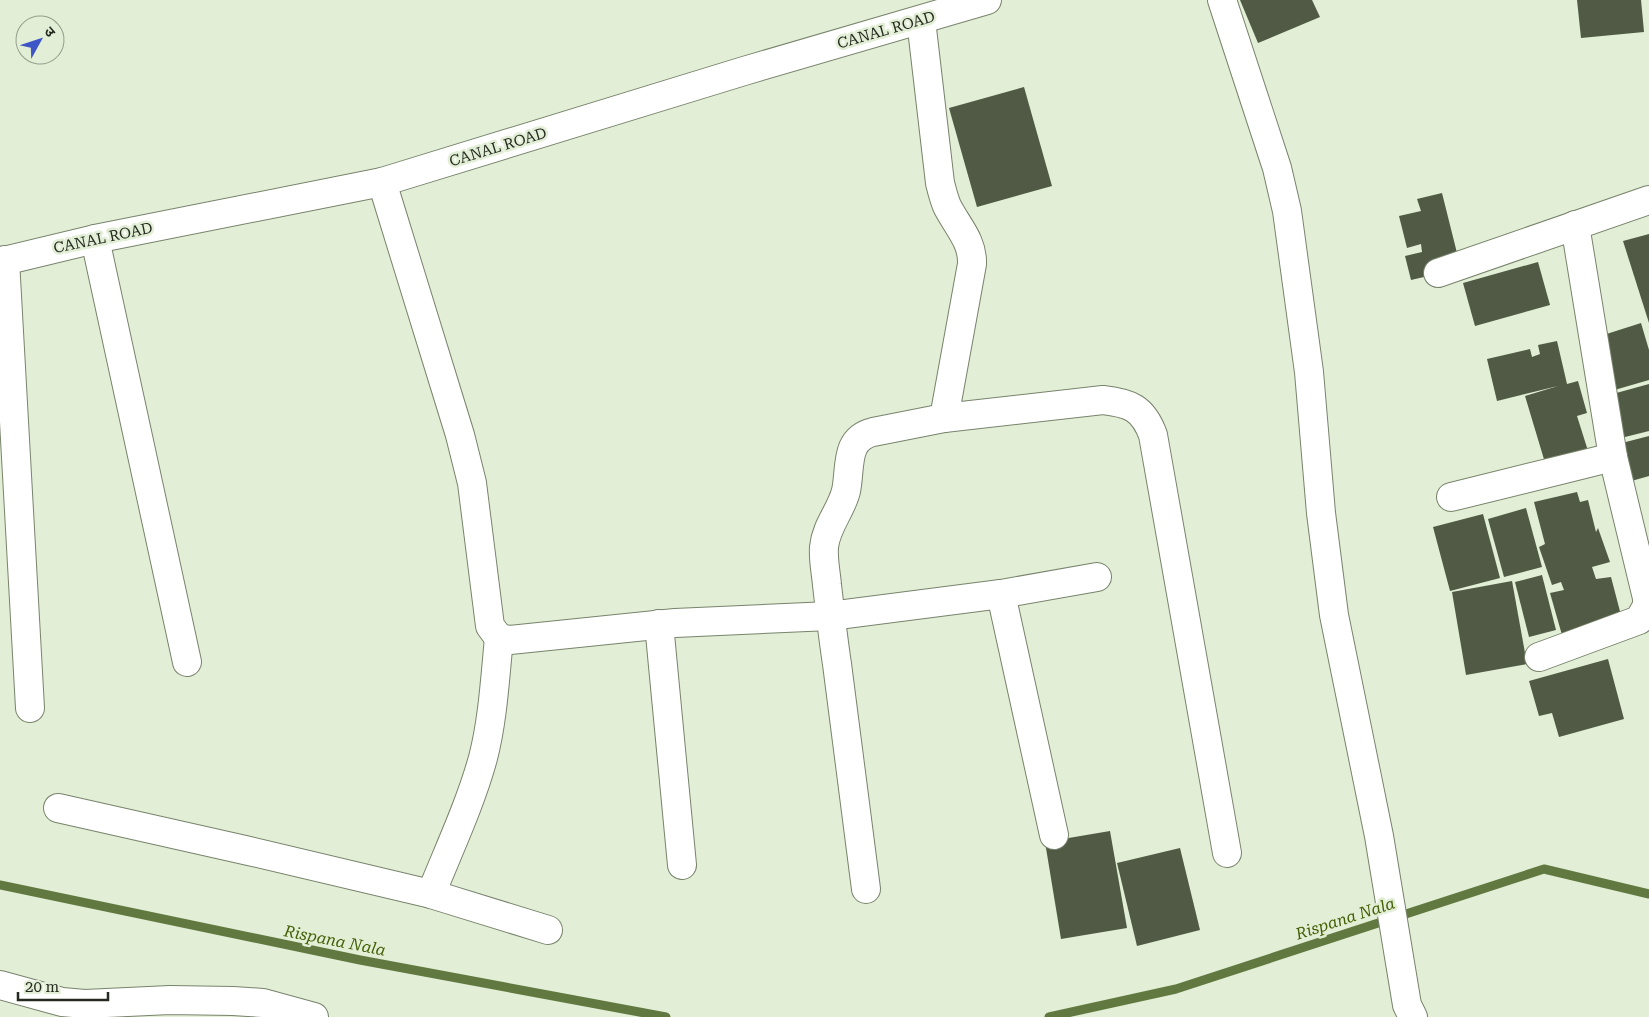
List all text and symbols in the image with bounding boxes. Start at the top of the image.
street label: CANAL ROAD [835,7,937,53]
north arrow [15,15,65,65]
text: उ [41,23,59,41]
street label: CANAL ROAD [447,124,549,170]
street label: CANAL ROAD [52,219,154,257]
water label: Rispana Nala [1292,893,1397,944]
water label: Rispana Nala [281,921,388,960]
scale bar [18,970,108,1002]
text: 20 m [25,978,60,996]

